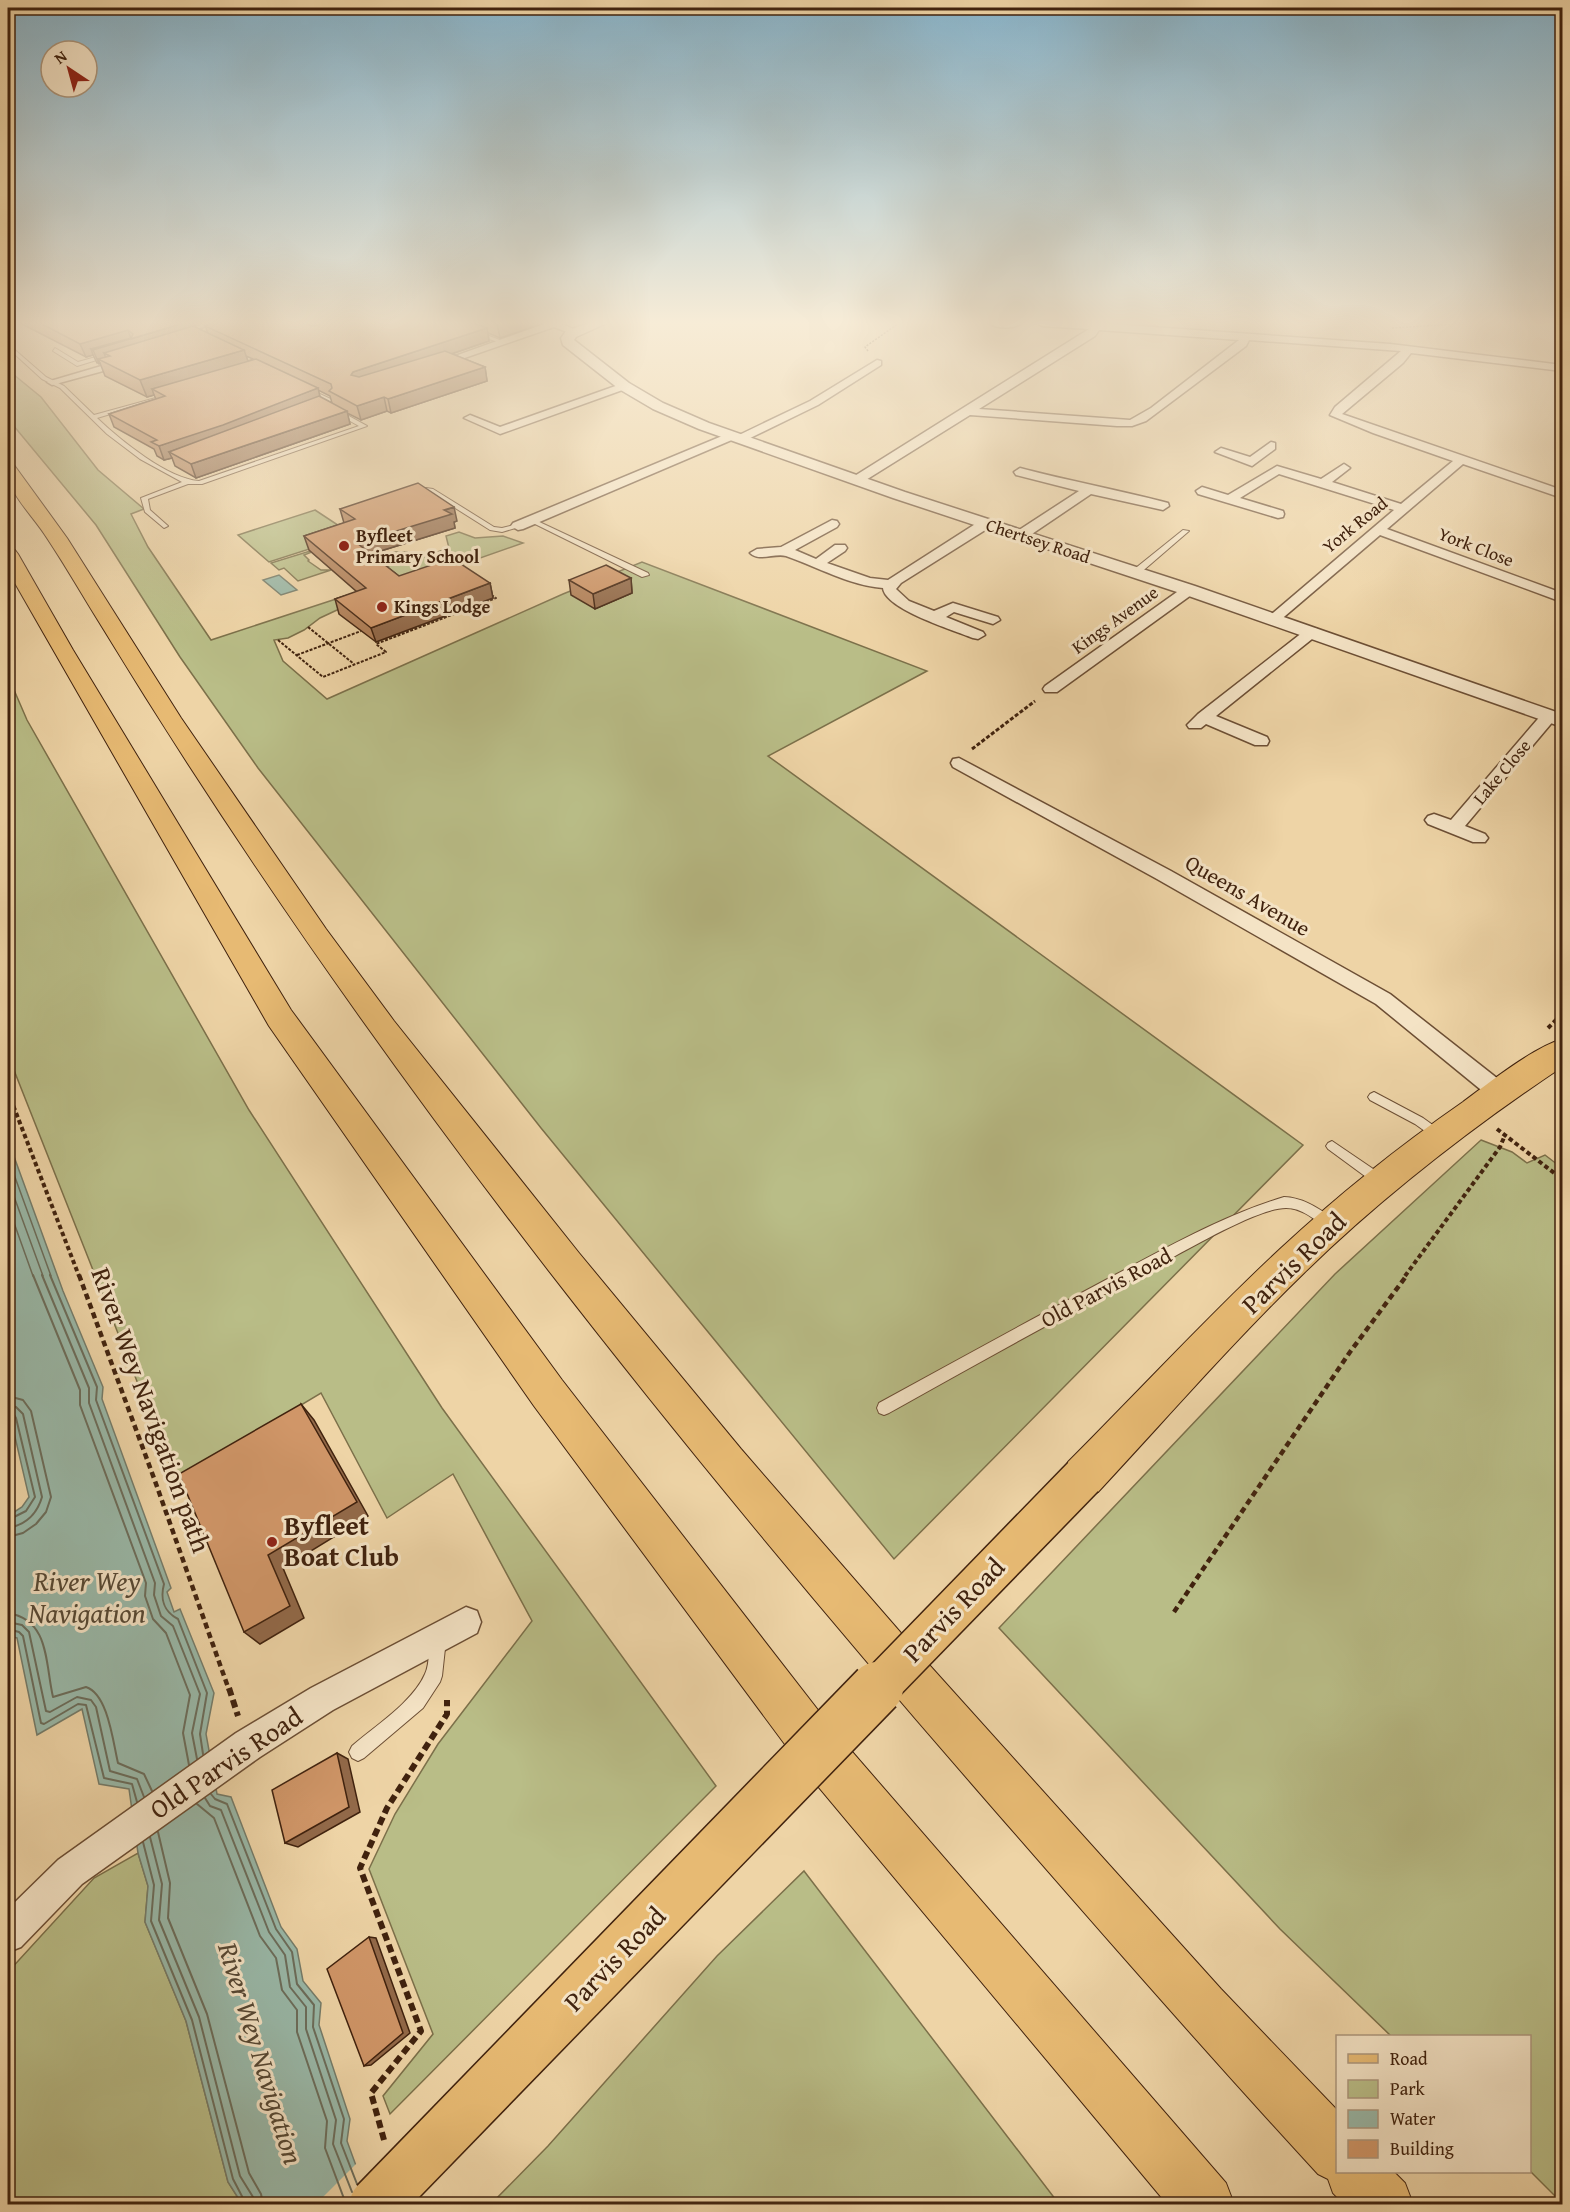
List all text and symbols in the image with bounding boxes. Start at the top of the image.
north arrow [39,39,99,99]
text: N [49,44,72,70]
street label: York Road [1316,490,1393,559]
street label: Chertsey Road [982,511,1094,570]
street label: York Close [1434,520,1518,573]
place label: Byfleet Primary School [356,522,480,570]
marker: Byfleet Primary School [337,539,351,553]
street label: Kings Avenue [1066,579,1164,660]
place label: Kings Lodge [394,593,491,620]
marker: Kings Lodge [375,600,389,614]
street label: Lake Close [1466,733,1537,810]
street label: Queens Avenue [1180,846,1316,944]
street label: Parvis Road [1232,1201,1355,1323]
street label: Old Parvis Road [1035,1239,1177,1335]
street label: River Wey Navigation path [82,1261,222,1558]
place label: Byfleet Boat Club [284,1505,399,1576]
marker: Byfleet Boat Club [265,1535,279,1549]
street label: Parvis Road [893,1547,1014,1671]
water label: River Wey Navigation [27,1560,146,1633]
street label: Old Parvis Road [141,1696,310,1828]
street label: Parvis Road [554,1896,675,2020]
water label: River Wey Navigation [208,1936,315,2169]
legend [1336,2035,1531,2173]
text: Road [1390,2045,1428,2072]
text: Park [1390,2075,1426,2102]
text: Water [1390,2105,1436,2132]
text: Building [1390,2135,1454,2162]

